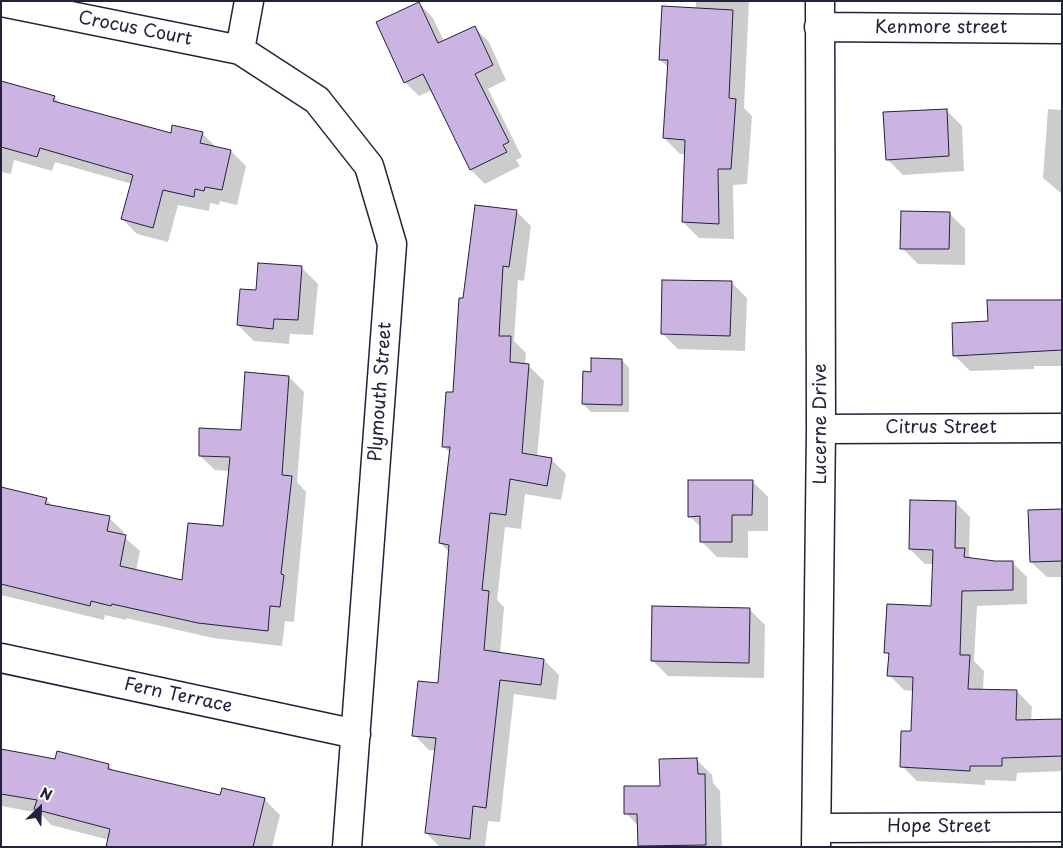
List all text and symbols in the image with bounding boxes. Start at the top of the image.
street label: Crocus Court [76,7,194,51]
street label: Kenmore street [875,17,1007,39]
street label: Plymouth Street [365,321,397,463]
street label: Lucerne Drive [810,364,832,484]
street label: Citrus Street [885,417,997,439]
street label: Fern Terrace [122,674,234,718]
text: N [37,782,56,806]
north arrow [15,783,65,833]
street label: Hope Street [887,816,991,838]

